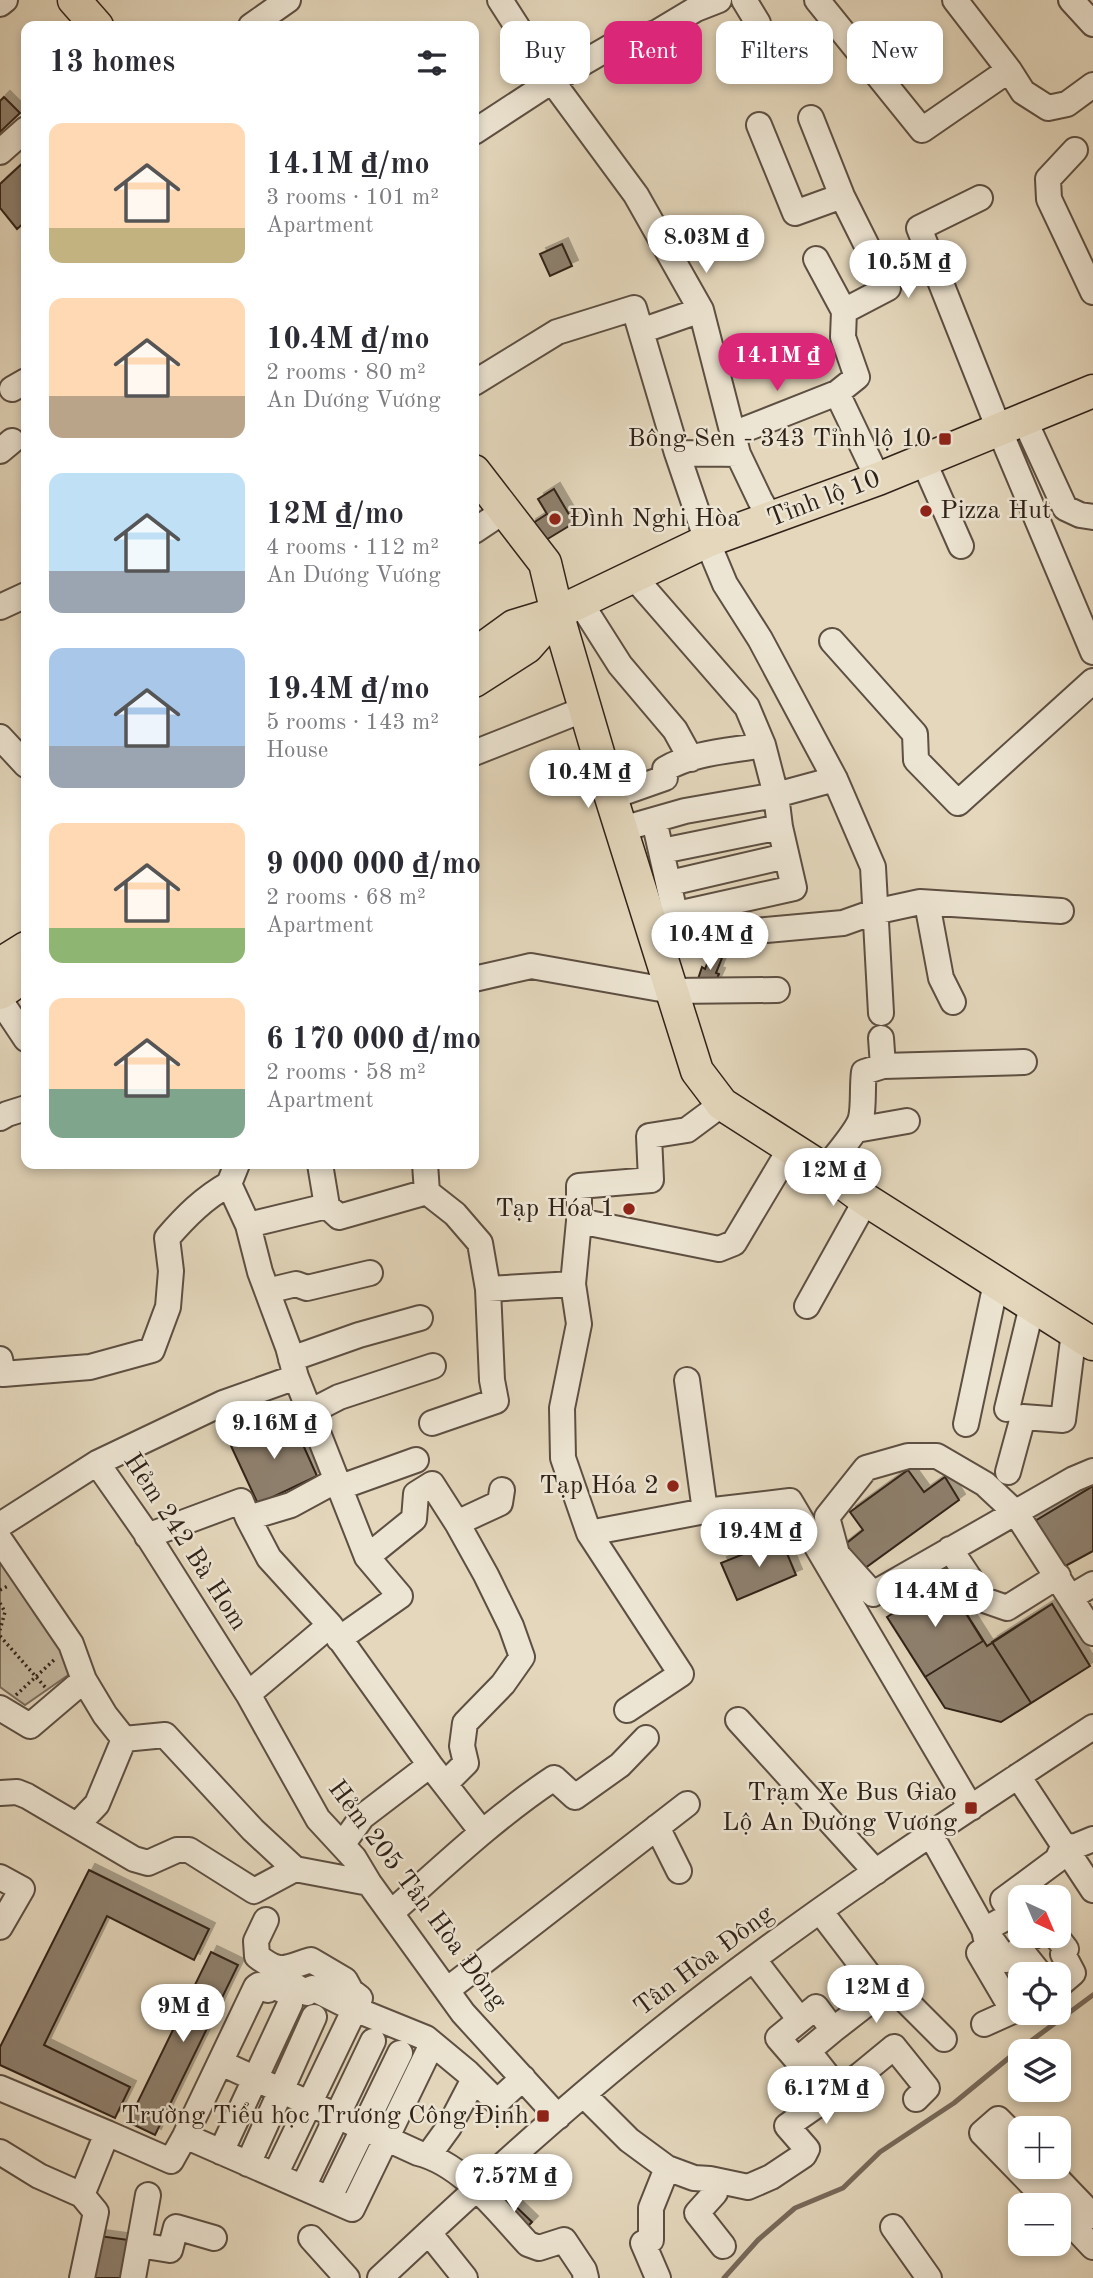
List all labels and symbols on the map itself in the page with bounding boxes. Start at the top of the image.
pin: 8.03M ₫ [641,216,771,275]
pin: 10.5M ₫ [843,240,973,300]
pin: 14.1M ₫ [712,334,842,393]
place label: Bông Sen - 343 Tỉnh lộ 10 [628,426,931,452]
marker: Bông Sen - 343 Tỉnh lộ 10 [937,431,953,447]
street label: Tỉnh lộ 10 [764,466,884,532]
place label: Pizza Hut [940,498,1051,524]
marker: Pizza Hut [918,503,934,519]
place label: Đình Nghi Hòa [569,506,740,532]
marker: Đình Nghi Hòa [547,511,563,527]
pin: 10.4M ₫ [523,750,653,810]
pin: 10.4M ₫ [645,912,775,972]
pin: 12M ₫ [784,1148,882,1208]
place label: Tạp Hóa 1 [495,1196,615,1222]
marker: Tạp Hóa 1 [621,1201,637,1217]
pin: 9.16M ₫ [209,1402,339,1461]
street label: Hẻm 242 Bà Hom [118,1449,252,1635]
place label: Tạp Hóa 2 [539,1473,659,1499]
marker: Tạp Hóa 2 [665,1478,681,1494]
pin: 19.4M ₫ [694,1510,824,1569]
pin: 14.4M ₫ [870,1570,1000,1629]
street label: Hẻm 205 Tân Hòa Đông [323,1776,511,2014]
place label: Trạm Xe Bus Giao Lộ An Dương Vương [722,1780,957,1836]
marker: Trạm Xe Bus Giao Lộ An Dương Vương [963,1800,979,1816]
north arrow [1008,1885,1071,1948]
street label: Tân Hòa Đông [630,1901,778,2021]
pin: 12M ₫ [827,1966,925,2025]
pin: 9M ₫ [142,1984,224,2044]
pin: 6.17M ₫ [761,2066,891,2126]
place label: Trường Tiểu học Trương Công Định [121,2102,529,2129]
marker: Trường Tiểu học Trương Công Định [535,2108,551,2124]
pin: 7.57M ₫ [449,2154,579,2214]

